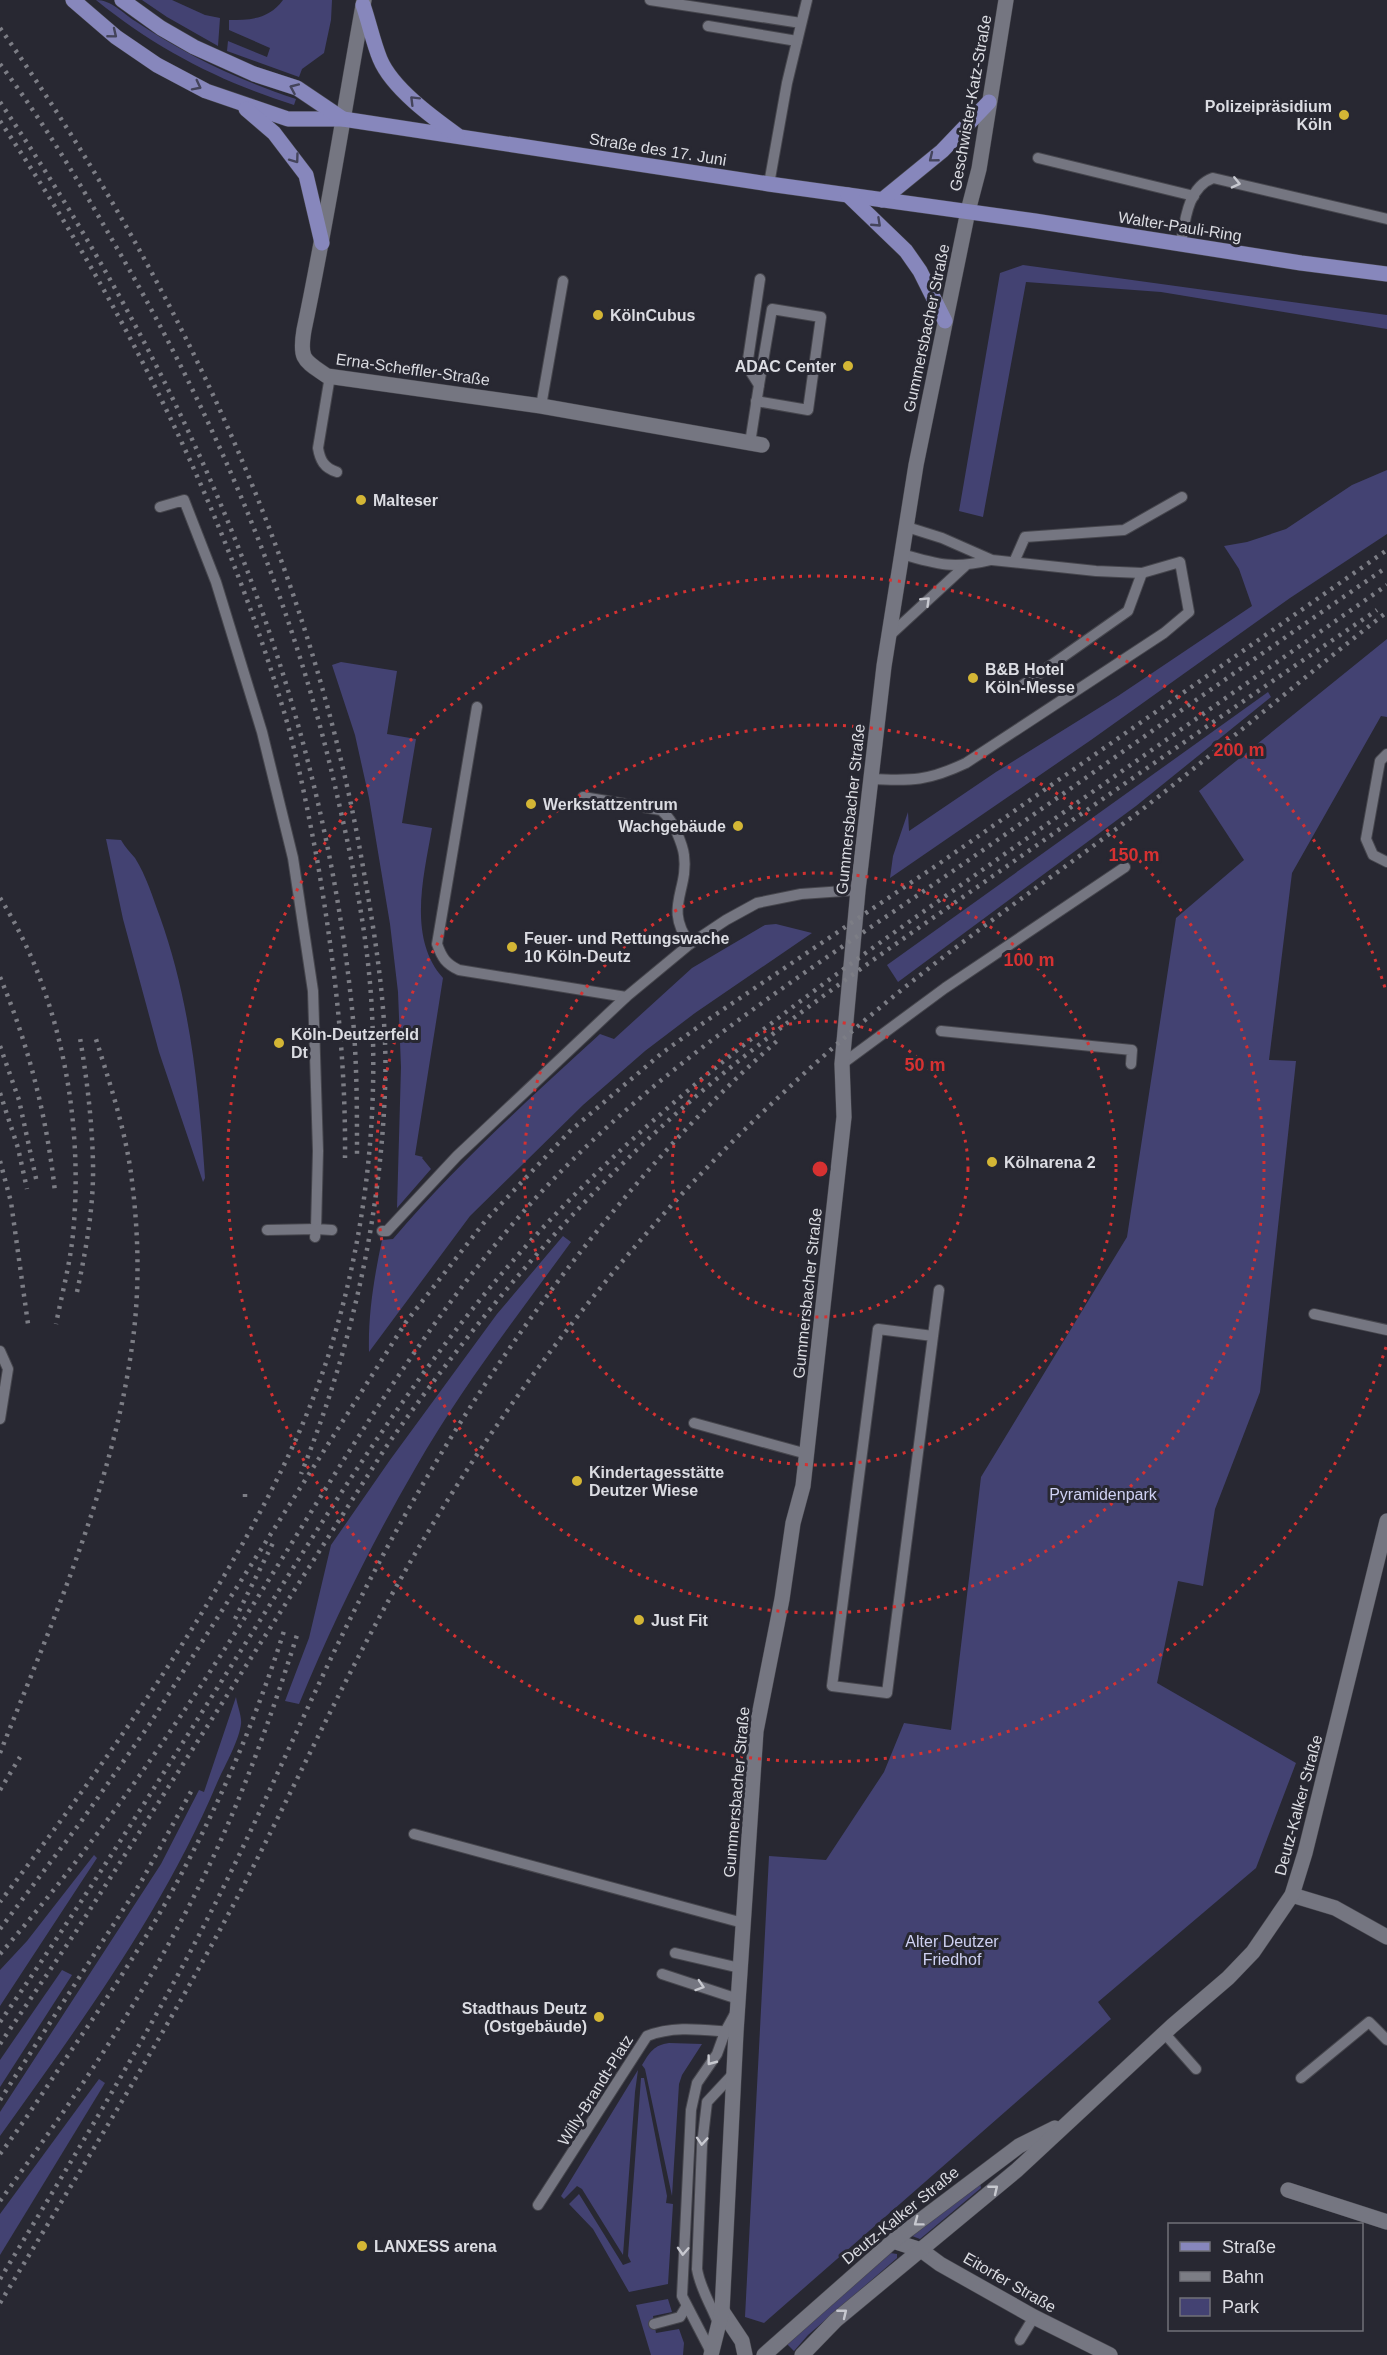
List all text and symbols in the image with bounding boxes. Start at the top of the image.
street label: Geschwister-Katz-Straße [947,14,994,193]
one-way arrow [107,27,118,38]
one-way arrow [191,79,202,90]
one-way arrow [289,83,300,95]
one-way arrow [410,96,420,107]
place label: Polizeipräsidium Köln [1205,98,1332,133]
marker: Polizeipräsidium Köln [1337,108,1351,122]
street label: Straße des 17. Juni [588,130,728,169]
one-way arrow [929,150,940,161]
one-way arrow [288,152,299,163]
one-way arrow [1230,176,1240,189]
street label: Walter-Pauli-Ring [1117,208,1243,245]
one-way arrow [870,216,881,227]
street label: Gummersbacher Straße [900,242,953,414]
place label: KölnCubus [610,307,695,324]
marker: KölnCubus [591,308,605,322]
street label: Erna-Scheffler-Straße [335,350,491,389]
place label: ADAC Center [735,358,836,375]
marker: ADAC Center [841,359,855,373]
place label: Malteser [373,492,438,509]
marker: Malteser [354,493,368,507]
one-way arrow [920,597,930,608]
place label: B&B Hotel Köln-Messe [985,661,1075,696]
marker: B&B Hotel Köln-Messe [966,671,980,685]
street label: Gummersbacher Straße [833,723,868,895]
text: 200 m [1213,740,1265,760]
place label: Werkstattzentrum [543,796,678,813]
marker: Werkstattzentrum [524,797,538,811]
place label: Wachgebäude [618,818,726,835]
marker: Wachgebäude [731,819,745,833]
text: 150 m [1108,845,1160,865]
place label: Feuer- und Rettungswache 10 Köln-Deutz [524,930,729,965]
marker: Feuer- und Rettungswache 10 Köln-Deutz [505,940,519,954]
text: 100 m [1003,950,1055,970]
place label: Köln-Deutzerfeld Dt [291,1026,419,1061]
marker: Köln-Deutzerfeld Dt [272,1036,286,1050]
text: 50 m [904,1055,946,1075]
place label: Kölnarena 2 [1004,1154,1096,1171]
marker: Kölnarena 2 [985,1155,999,1169]
centre of rings [810,1159,830,1179]
street label: Gummersbacher Straße [790,1207,825,1379]
place label: Kindertagesstätte Deutzer Wiese [589,1464,724,1499]
marker: Kindertagesstätte Deutzer Wiese [570,1474,584,1488]
park label: Pyramidenpark [1049,1486,1158,1503]
place label: Just Fit [651,1612,709,1629]
marker: Just Fit [632,1613,646,1627]
street label: Gummersbacher Straße [721,1706,752,1878]
street label: Deutz-Kalker Straße [1272,1733,1325,1877]
park label: Alter Deutzer Friedhof [905,1933,999,1968]
one-way arrow [694,1979,705,1992]
place label: Stadthaus Deutz (Ostgebäude) [462,2000,587,2035]
marker: Stadthaus Deutz (Ostgebäude) [592,2010,606,2024]
street label: Willy-Brandt-Platz [555,2032,636,2149]
one-way arrow [708,2054,719,2065]
one-way arrow [696,2137,709,2146]
street label: Deutz-Kalker Straße [839,2163,962,2268]
one-way arrow [987,2186,998,2197]
one-way arrow [914,2215,925,2226]
legend [1168,2223,1363,2331]
text: Straße [1222,2237,1276,2257]
place label: LANXESS arena [374,2238,497,2255]
marker: LANXESS arena [355,2239,369,2253]
one-way arrow [677,2246,690,2255]
street label: Eitorfer Straße [960,2249,1059,2316]
text: Bahn [1222,2267,1264,2287]
text: Park [1222,2297,1260,2317]
one-way arrow [836,2310,847,2321]

